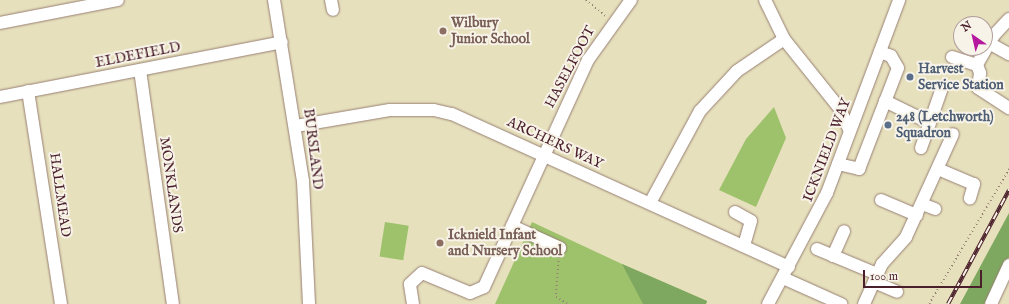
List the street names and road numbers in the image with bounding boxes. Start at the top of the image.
street label: HASELFOOT [541,23,599,111]
street label: ELDEFIELD [94,39,182,71]
street label: ICKNIELD WAY [800,96,854,204]
street label: BURSLAND [300,108,326,190]
street label: ARCHERS WAY [504,113,606,173]
street label: MONKLANDS [156,136,186,234]
street label: HALLMEAD [46,152,74,238]

